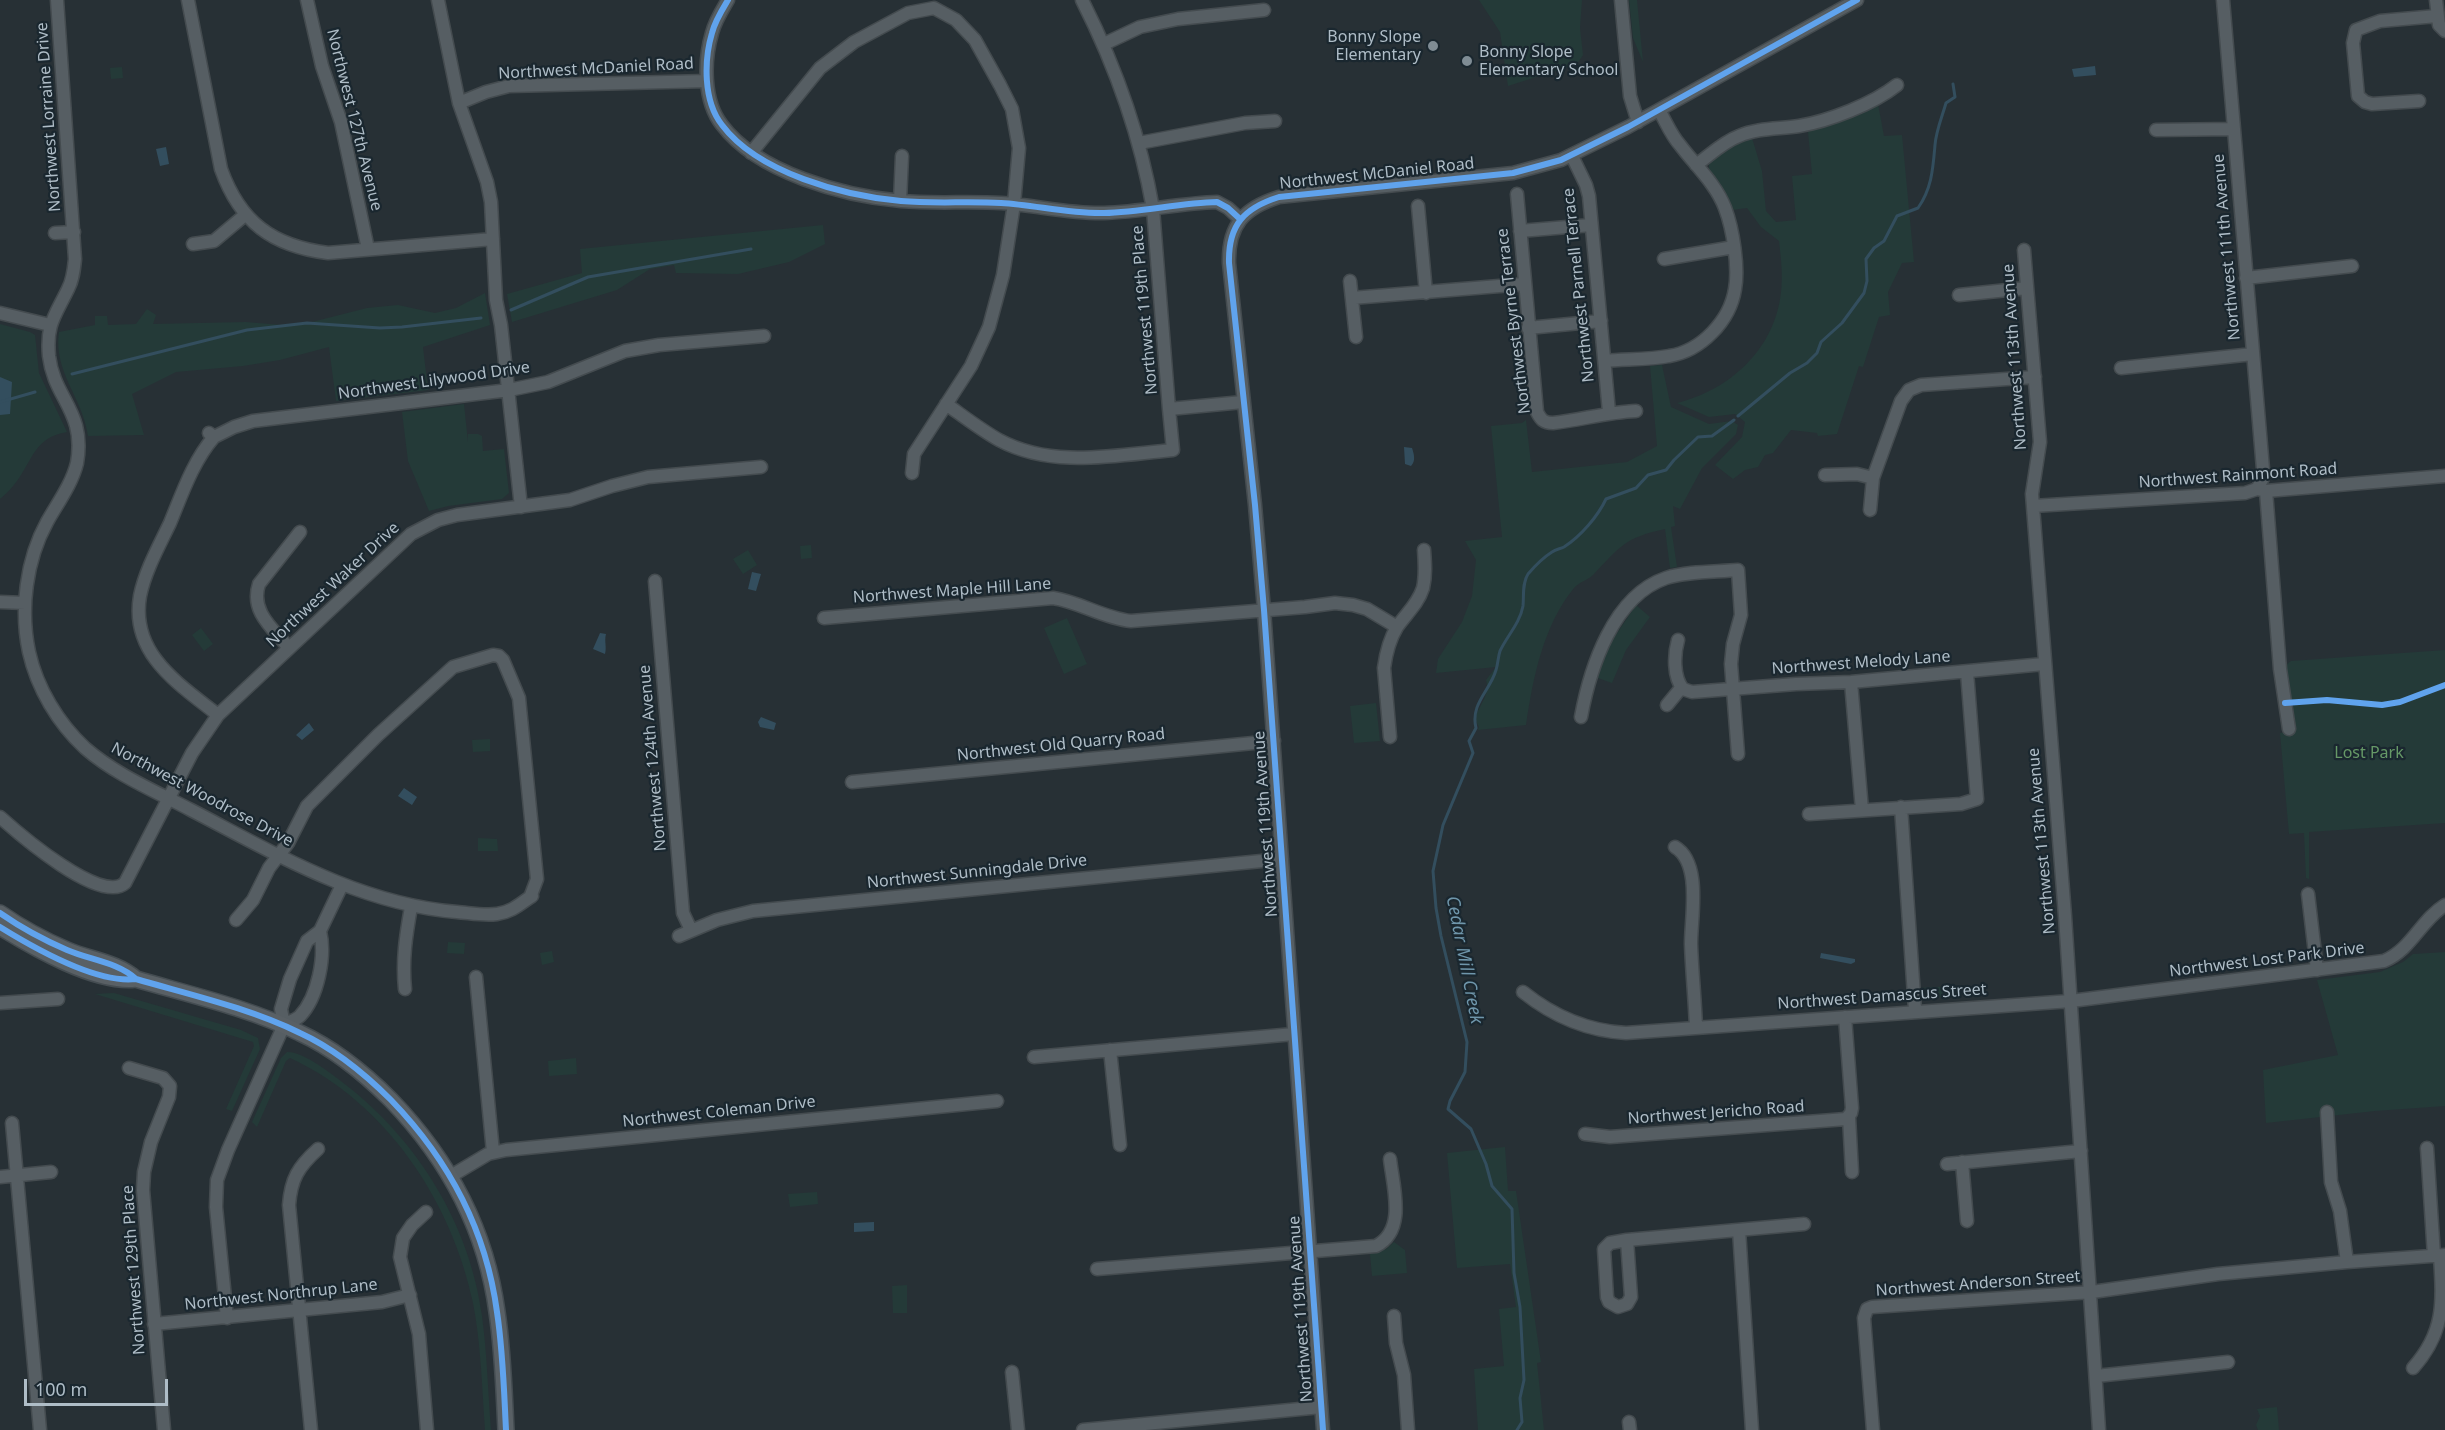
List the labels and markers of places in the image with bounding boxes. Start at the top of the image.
place label: Bonny Slope Elementary [1327,27,1421,65]
marker: Bonny Slope Elementary [1426,39,1440,53]
place label: Bonny Slope Elementary School [1479,42,1618,80]
marker: Bonny Slope Elementary School [1460,54,1474,68]

